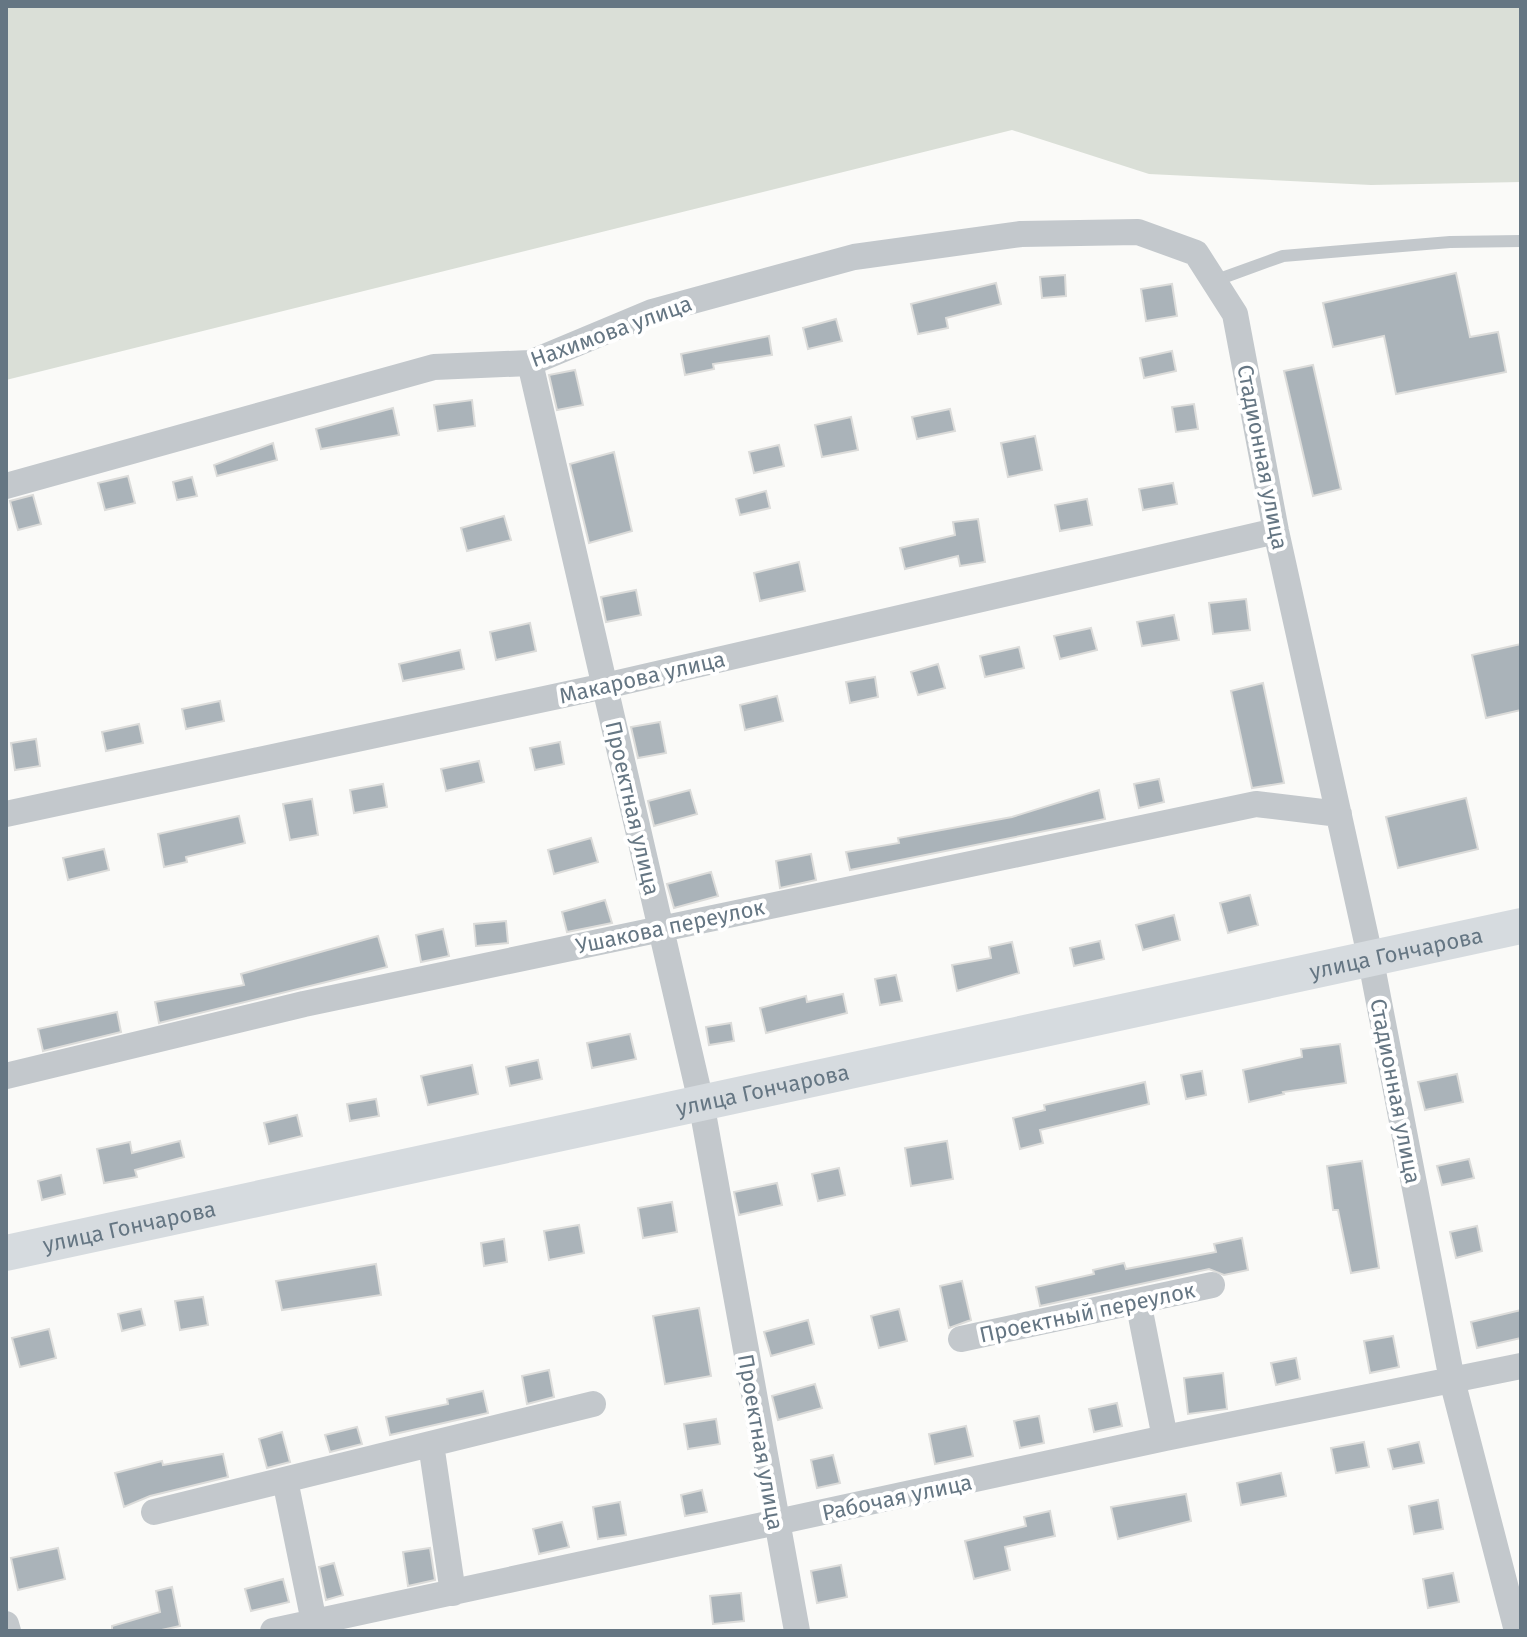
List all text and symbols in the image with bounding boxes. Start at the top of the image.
street label: Нахимова улица [527,290,696,373]
street label: Стадионная улица [1231,362,1294,552]
street label: Макарова улица [557,645,728,710]
street label: Проектная улица [599,718,666,898]
street label: Ушакова переулок [573,893,767,960]
street label: улица Гончарова [1307,922,1485,985]
street label: Стадионная улица [1364,996,1427,1186]
street label: улица Гончарова [674,1058,852,1122]
street label: улица Гончарова [40,1195,218,1259]
street label: Проектный переулок [977,1276,1198,1349]
street label: Проектная улица [732,1352,789,1532]
street label: Рабочая улица [820,1468,974,1527]

